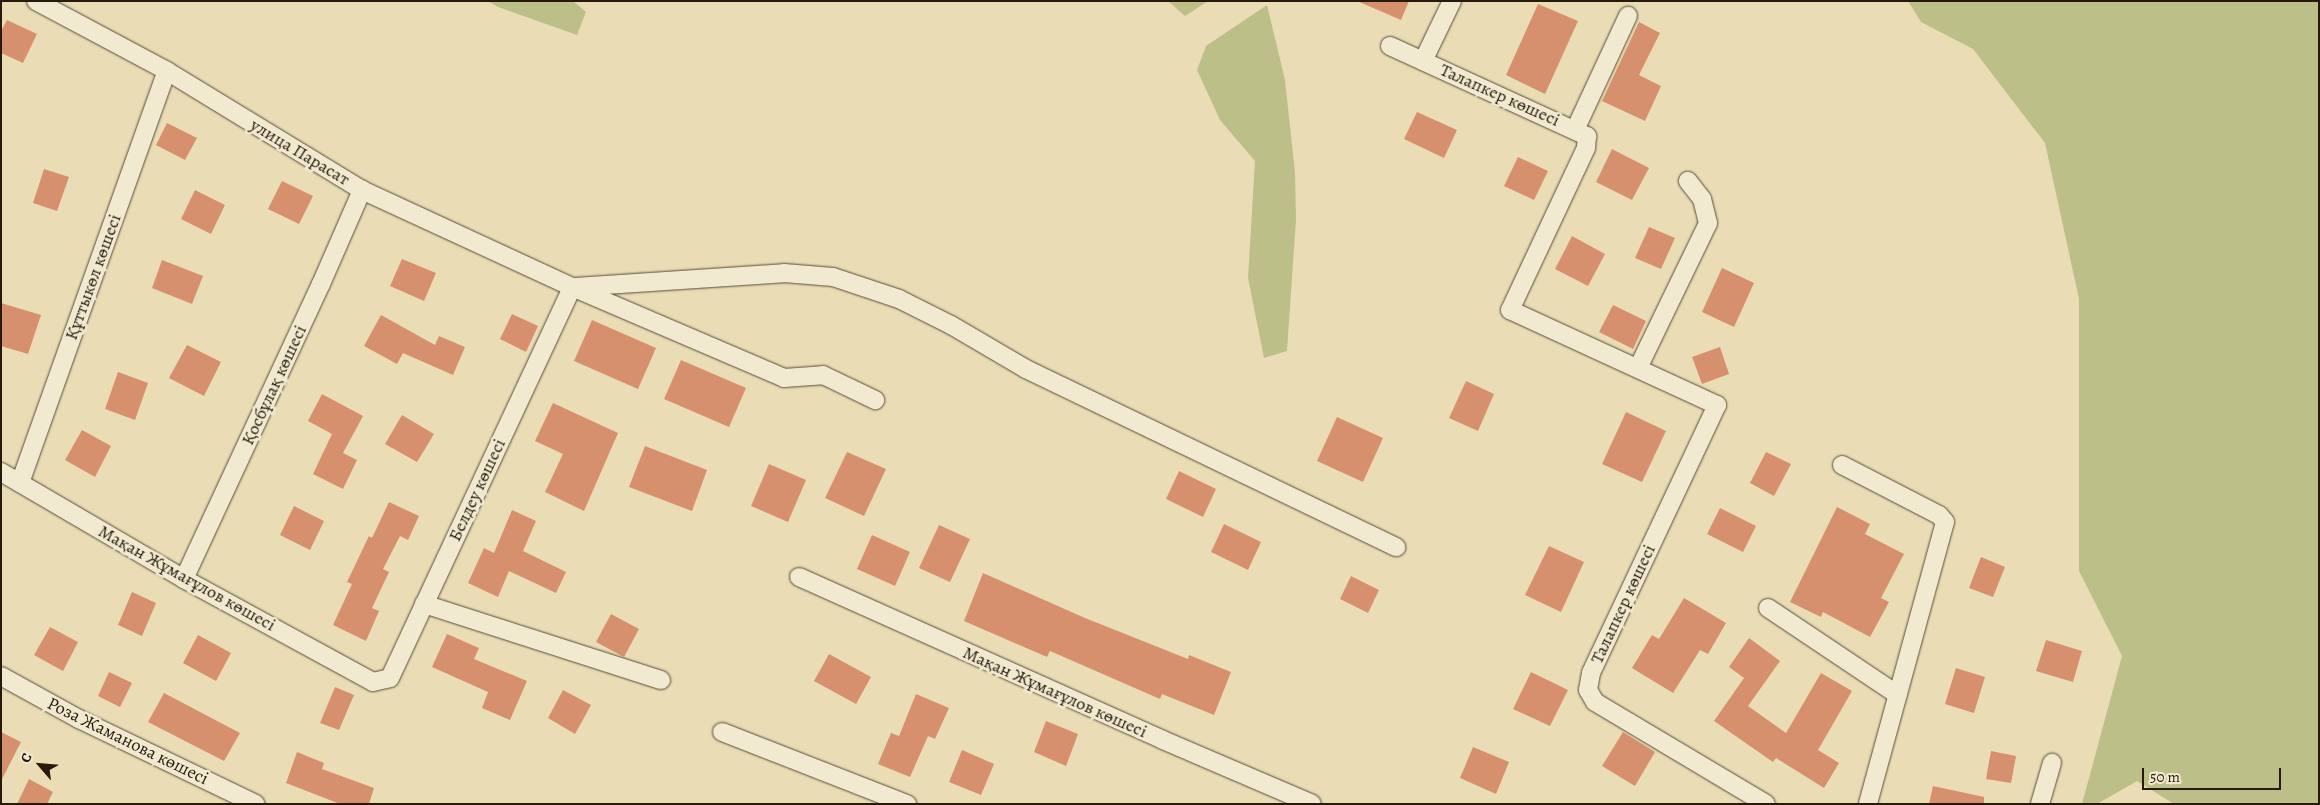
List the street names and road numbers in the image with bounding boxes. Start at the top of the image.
street label: Талапкер көшесі [1437,59,1563,131]
street label: улица Парасат [246,114,354,190]
street label: Құттыкөл көшесі [60,211,126,343]
street label: Қосбұлақ көшесі [237,322,311,448]
street label: Белдеу көшесі [444,435,510,545]
street label: Мақан Жұмағұлов көшесі [95,520,279,636]
street label: Талапкер көшесі [1586,541,1660,667]
street label: Мақан Жұмағұлов көшесі [960,642,1150,742]
street label: Роза Жаманова көшесі [44,693,212,789]

